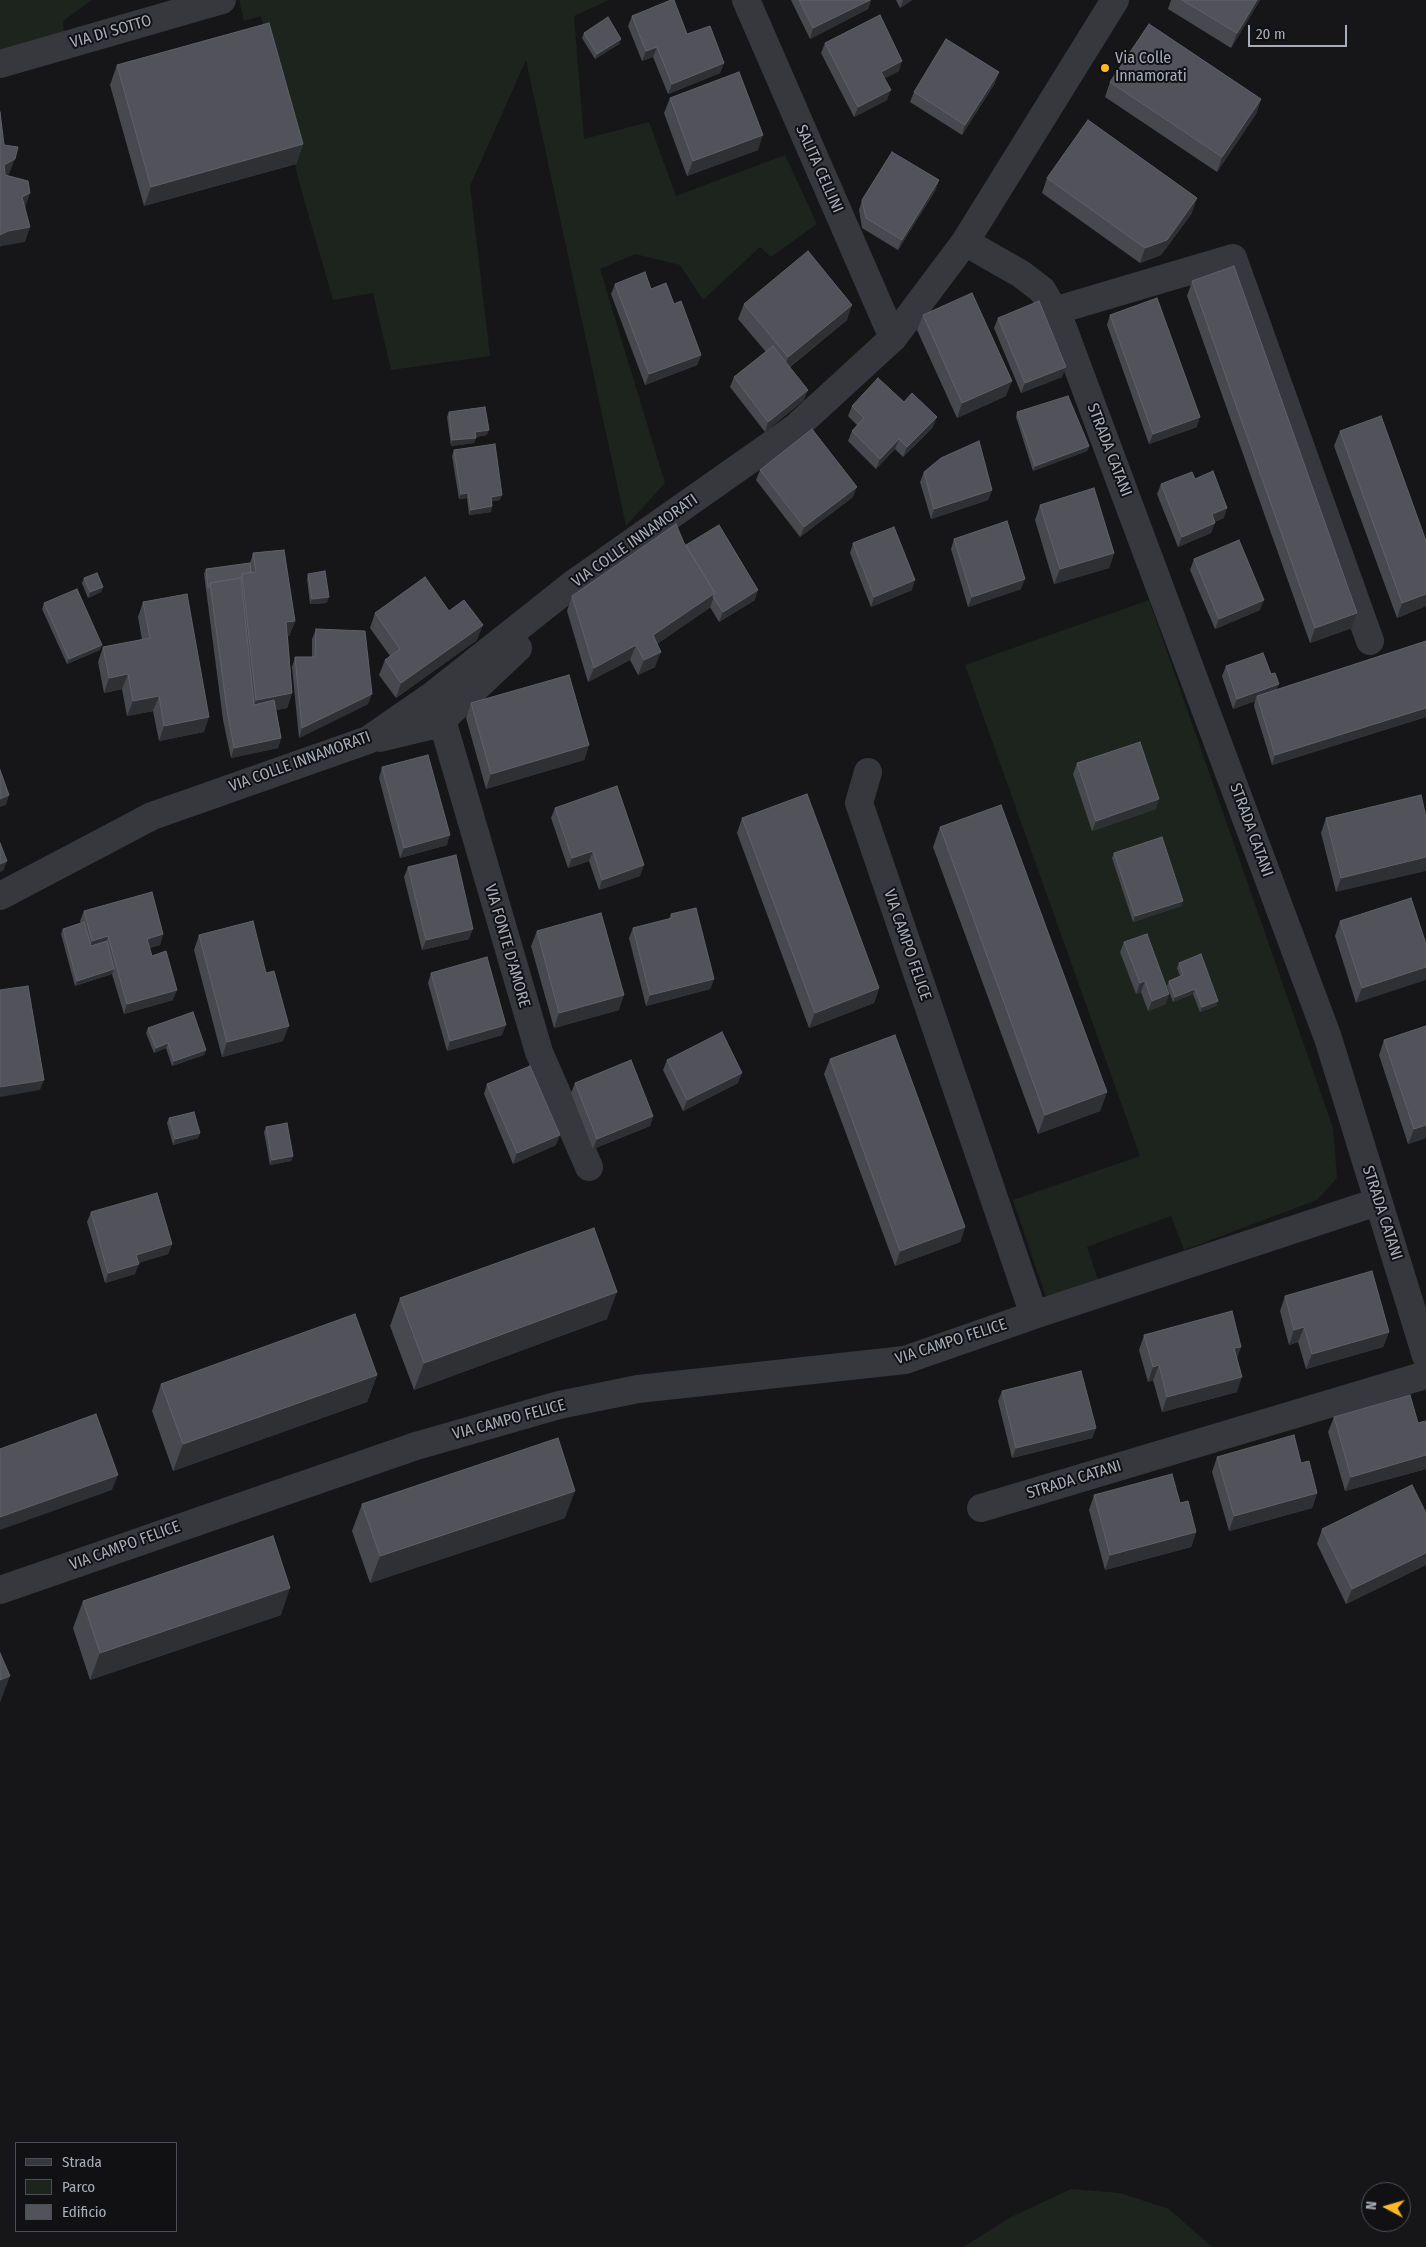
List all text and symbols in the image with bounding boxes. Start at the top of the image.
street label: VIA DI SOTTO [68,11,154,53]
scale bar [1251,15,1350,47]
text: 20 m [1256,25,1286,43]
place label: Via Colle Innamorati [1115,49,1187,87]
marker: Via Colle Innamorati [1099,62,1111,74]
street label: SALITA CELLINI [791,122,847,216]
street label: STRADA CATANI [1082,401,1136,499]
street label: VIA COLLE INNAMORATI [568,490,702,592]
street label: VIA COLLE INNAMORATI [227,727,373,797]
street label: STRADA CATANI [1225,781,1277,879]
street label: VIA FONTE D'AMORE [480,882,534,1010]
street label: VIA CAMPO FELICE [879,887,935,1003]
street label: STRADA CATANI [1358,1163,1406,1263]
street label: VIA CAMPO FELICE [893,1315,1009,1369]
street label: VIA CAMPO FELICE [450,1396,568,1444]
street label: STRADA CATANI [1024,1456,1124,1504]
street label: VIA CAMPO FELICE [67,1517,183,1575]
legend [15,2142,178,2232]
text: Strada [62,2153,102,2171]
text: Parco [62,2178,95,2196]
north arrow [1361,2182,1411,2232]
text: N [1363,2200,1380,2211]
text: Edificio [62,2203,107,2221]

